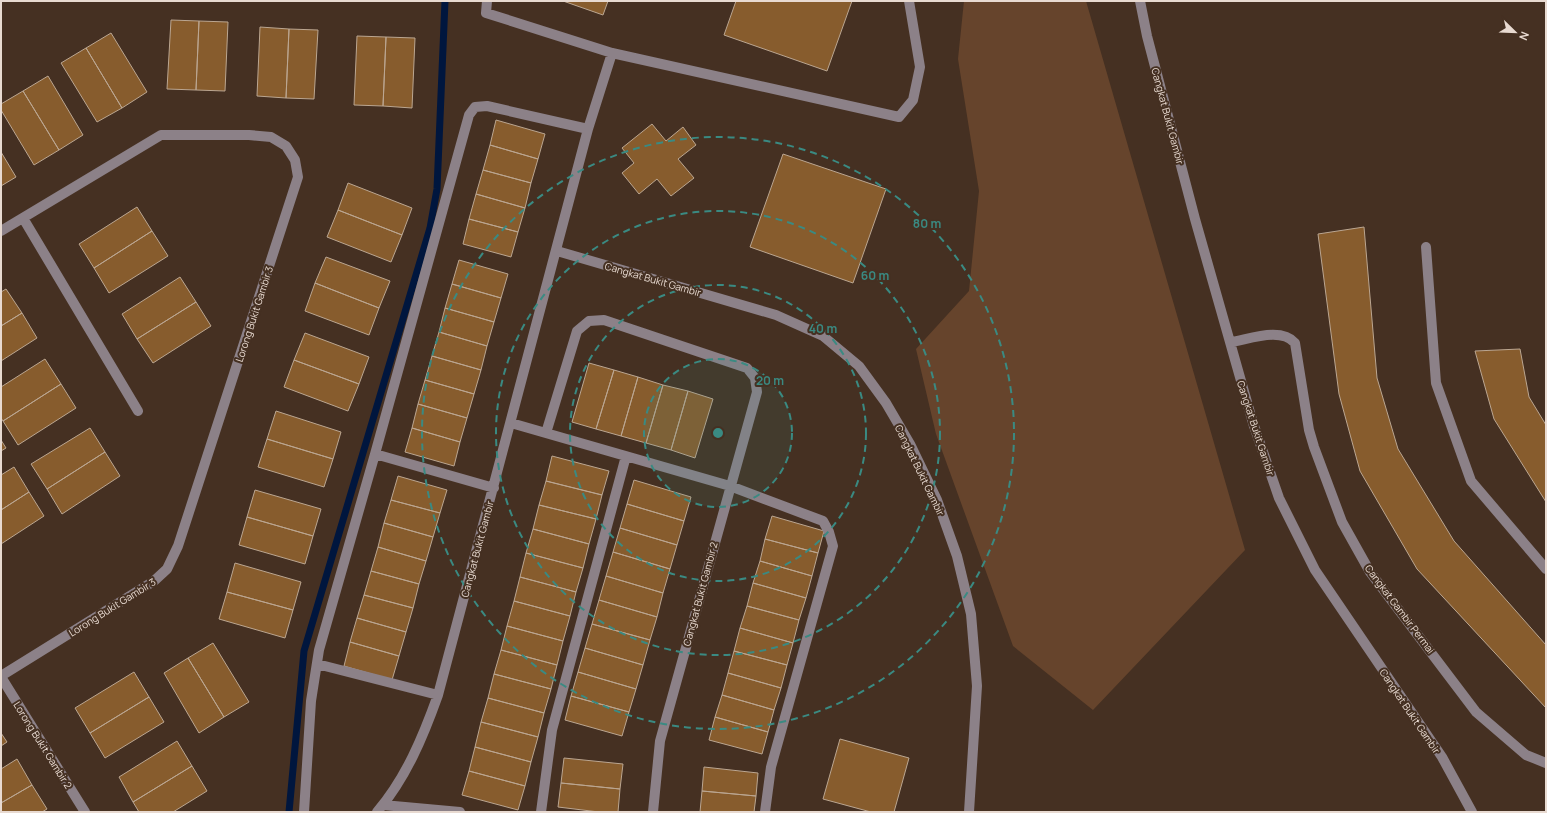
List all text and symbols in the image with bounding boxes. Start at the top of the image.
north arrow [1495,12,1535,52]
text: N [1516,30,1533,43]
street label: Cangkat Bukit Gambir [1148,66,1188,166]
text: 80 m [913,215,941,232]
street label: Cangkat Bukit Gambir [603,259,703,300]
street label: Lorong Bukit Gambir 3 [232,264,276,364]
text: 60 m [861,267,889,284]
text: 40 m [809,320,837,337]
text: 20 m [756,372,784,389]
street label: Cangkat Bukit Gambir [1234,379,1278,478]
street label: Cangkat Bukit Gambir [892,422,948,518]
centre of rings [711,426,725,440]
street label: Cangkat Bukit Gambir [457,499,497,599]
street label: Cangkat Bukit Gambir 2 [679,540,721,648]
street label: Cangkat Gambir Permai [1362,562,1438,656]
street label: Lorong Bukit Gambir 3 [66,575,158,639]
street label: Cangkat Bukit Gambir [1376,666,1444,756]
street label: Lorong Bukit Gambir 2 [10,699,76,791]

